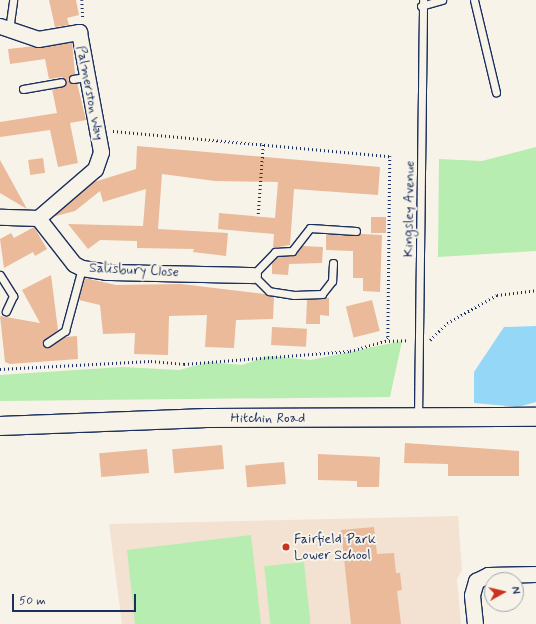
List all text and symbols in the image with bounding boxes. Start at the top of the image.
street label: Palmerston Way [72,43,108,143]
street label: Kingsley Avenue [400,160,418,258]
street label: Salisbury Close [87,259,181,281]
street label: Hitchin Road [231,410,305,426]
place label: Fairfield Park Lower School [294,531,373,564]
marker: Fairfield Park Lower School [281,542,291,552]
north arrow [484,572,524,612]
scale bar [14,586,138,612]
text: N [507,586,522,595]
text: 50 m [19,593,46,609]

